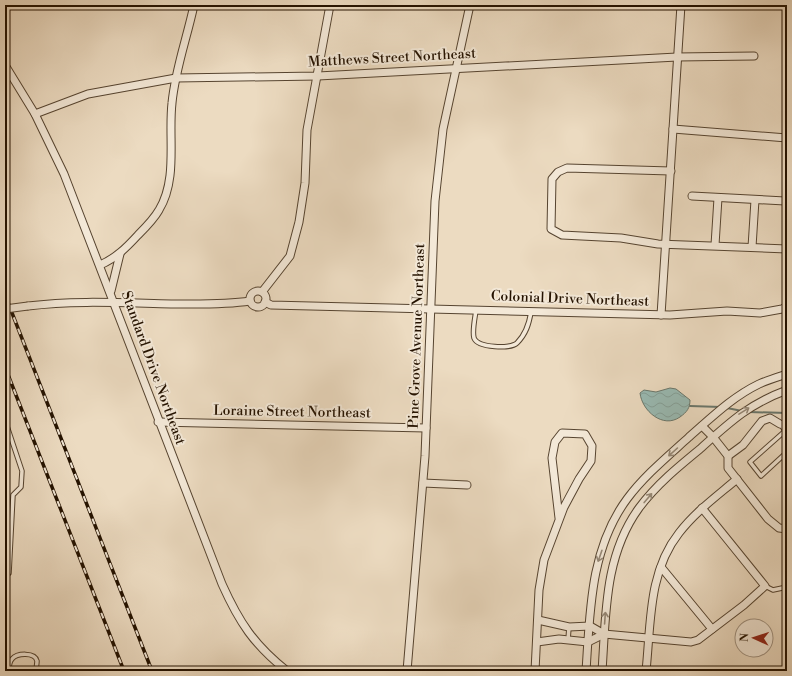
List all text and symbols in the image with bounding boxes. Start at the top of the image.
street label: Matthews Street Northeast [308,45,476,71]
street label: Pine Grove Avenue Northeast [405,243,429,429]
street label: Colonial Drive Northeast [490,287,650,311]
street label: Standard Drive Northeast [117,289,189,447]
street label: Loraine Street Northeast [213,402,371,422]
one-way arrow [738,407,749,415]
one-way arrow [668,447,678,456]
one-way arrow [643,493,652,503]
one-way arrow [595,550,603,562]
one-way arrow [602,612,609,625]
north arrow [734,618,774,658]
text: N [738,633,752,642]

